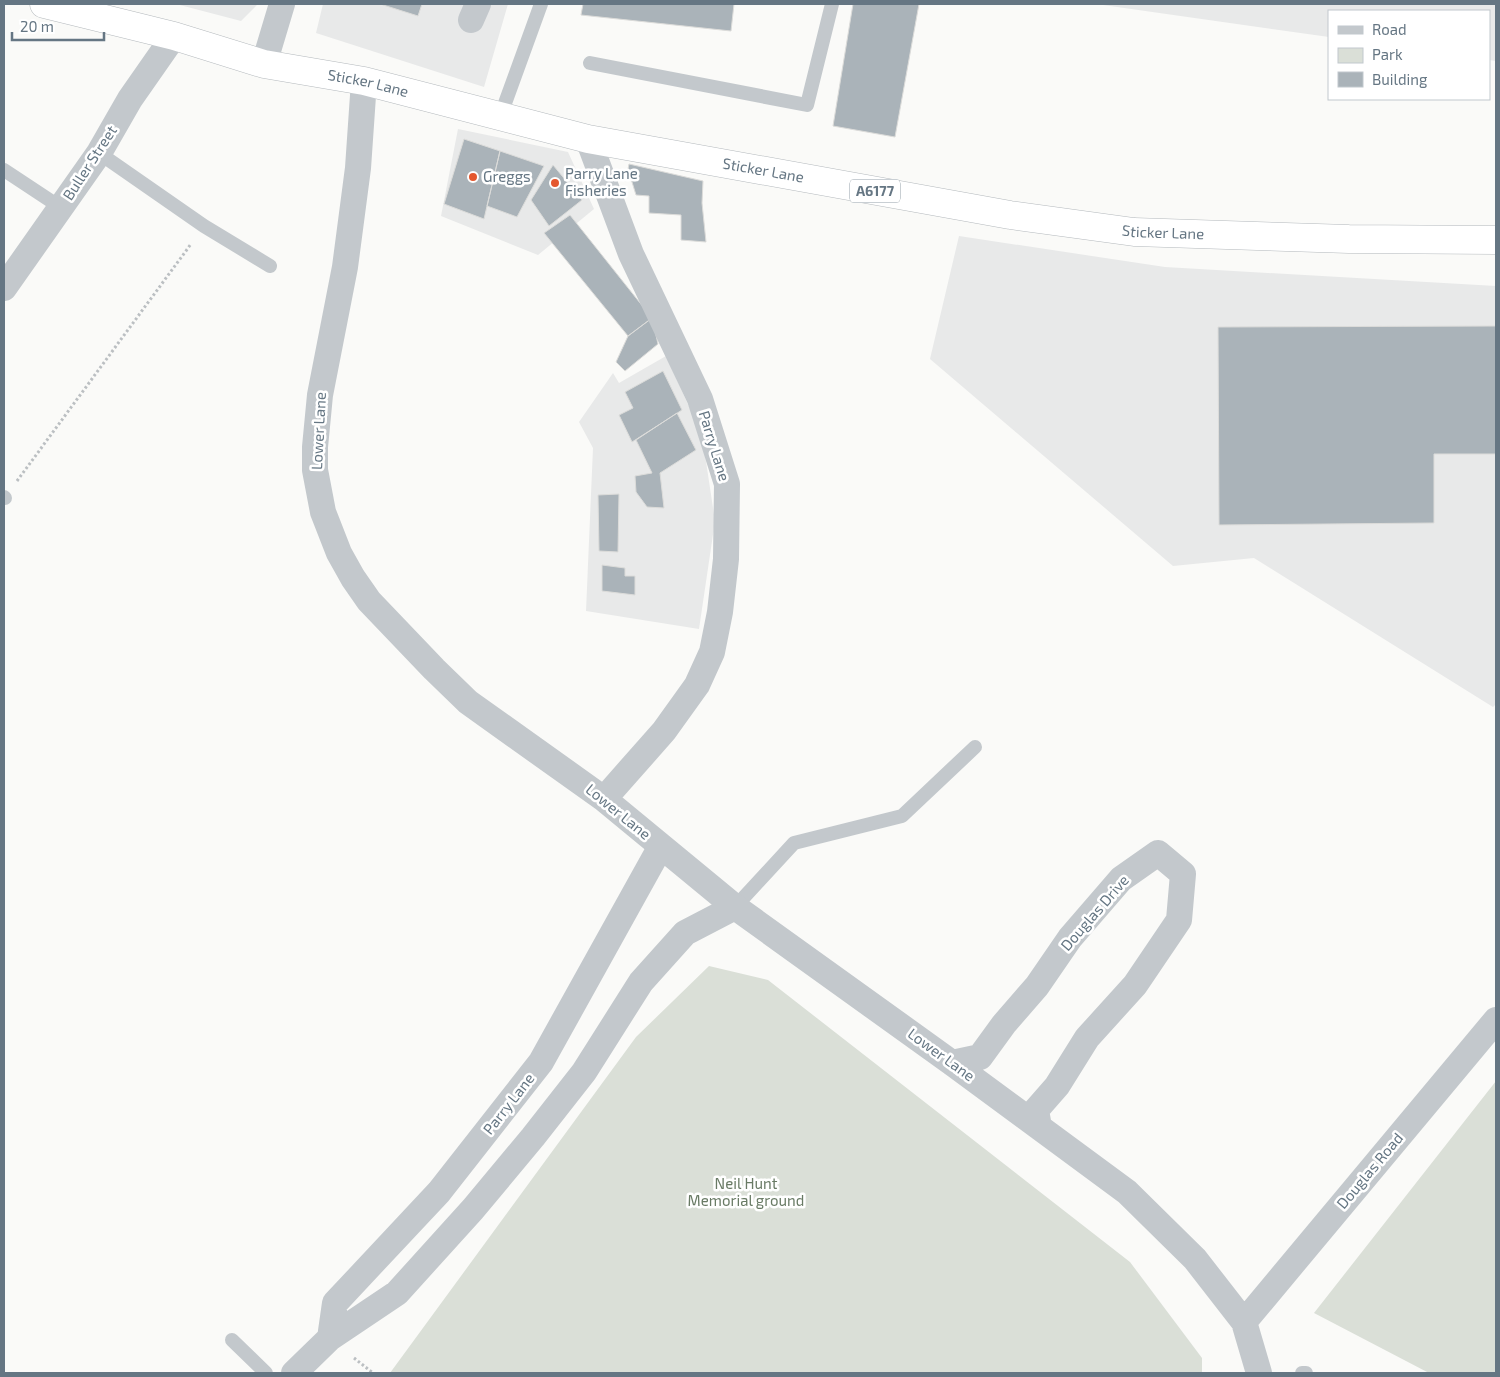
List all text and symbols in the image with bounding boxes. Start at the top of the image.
scale bar [12,10,105,42]
legend [1328,10,1490,100]
text: 20 m [20,17,54,35]
text: Road [1372,20,1407,38]
text: Park [1372,45,1403,63]
street label: Sticker Lane [326,65,411,100]
text: Building [1372,70,1428,88]
street label: Buller Street [58,121,120,203]
street label: Sticker Lane [721,153,806,186]
place label: Parry Lane Fisheries [565,164,638,199]
place label: Greggs [483,167,531,185]
marker: Greggs [467,171,479,183]
marker: Parry Lane Fisheries [549,177,561,189]
road number: A6177 [850,180,900,202]
street label: Sticker Lane [1121,220,1205,242]
street label: Lower Lane [307,391,329,471]
street label: Parry Lane [696,408,734,483]
street label: Lower Lane [583,780,655,843]
street label: Douglas Drive [1056,871,1132,954]
street label: Lower Lane [905,1024,979,1084]
street label: Parry Lane [479,1069,538,1138]
street label: Douglas Road [1332,1129,1406,1212]
park label: Neil Hunt Memorial ground [688,1174,804,1209]

